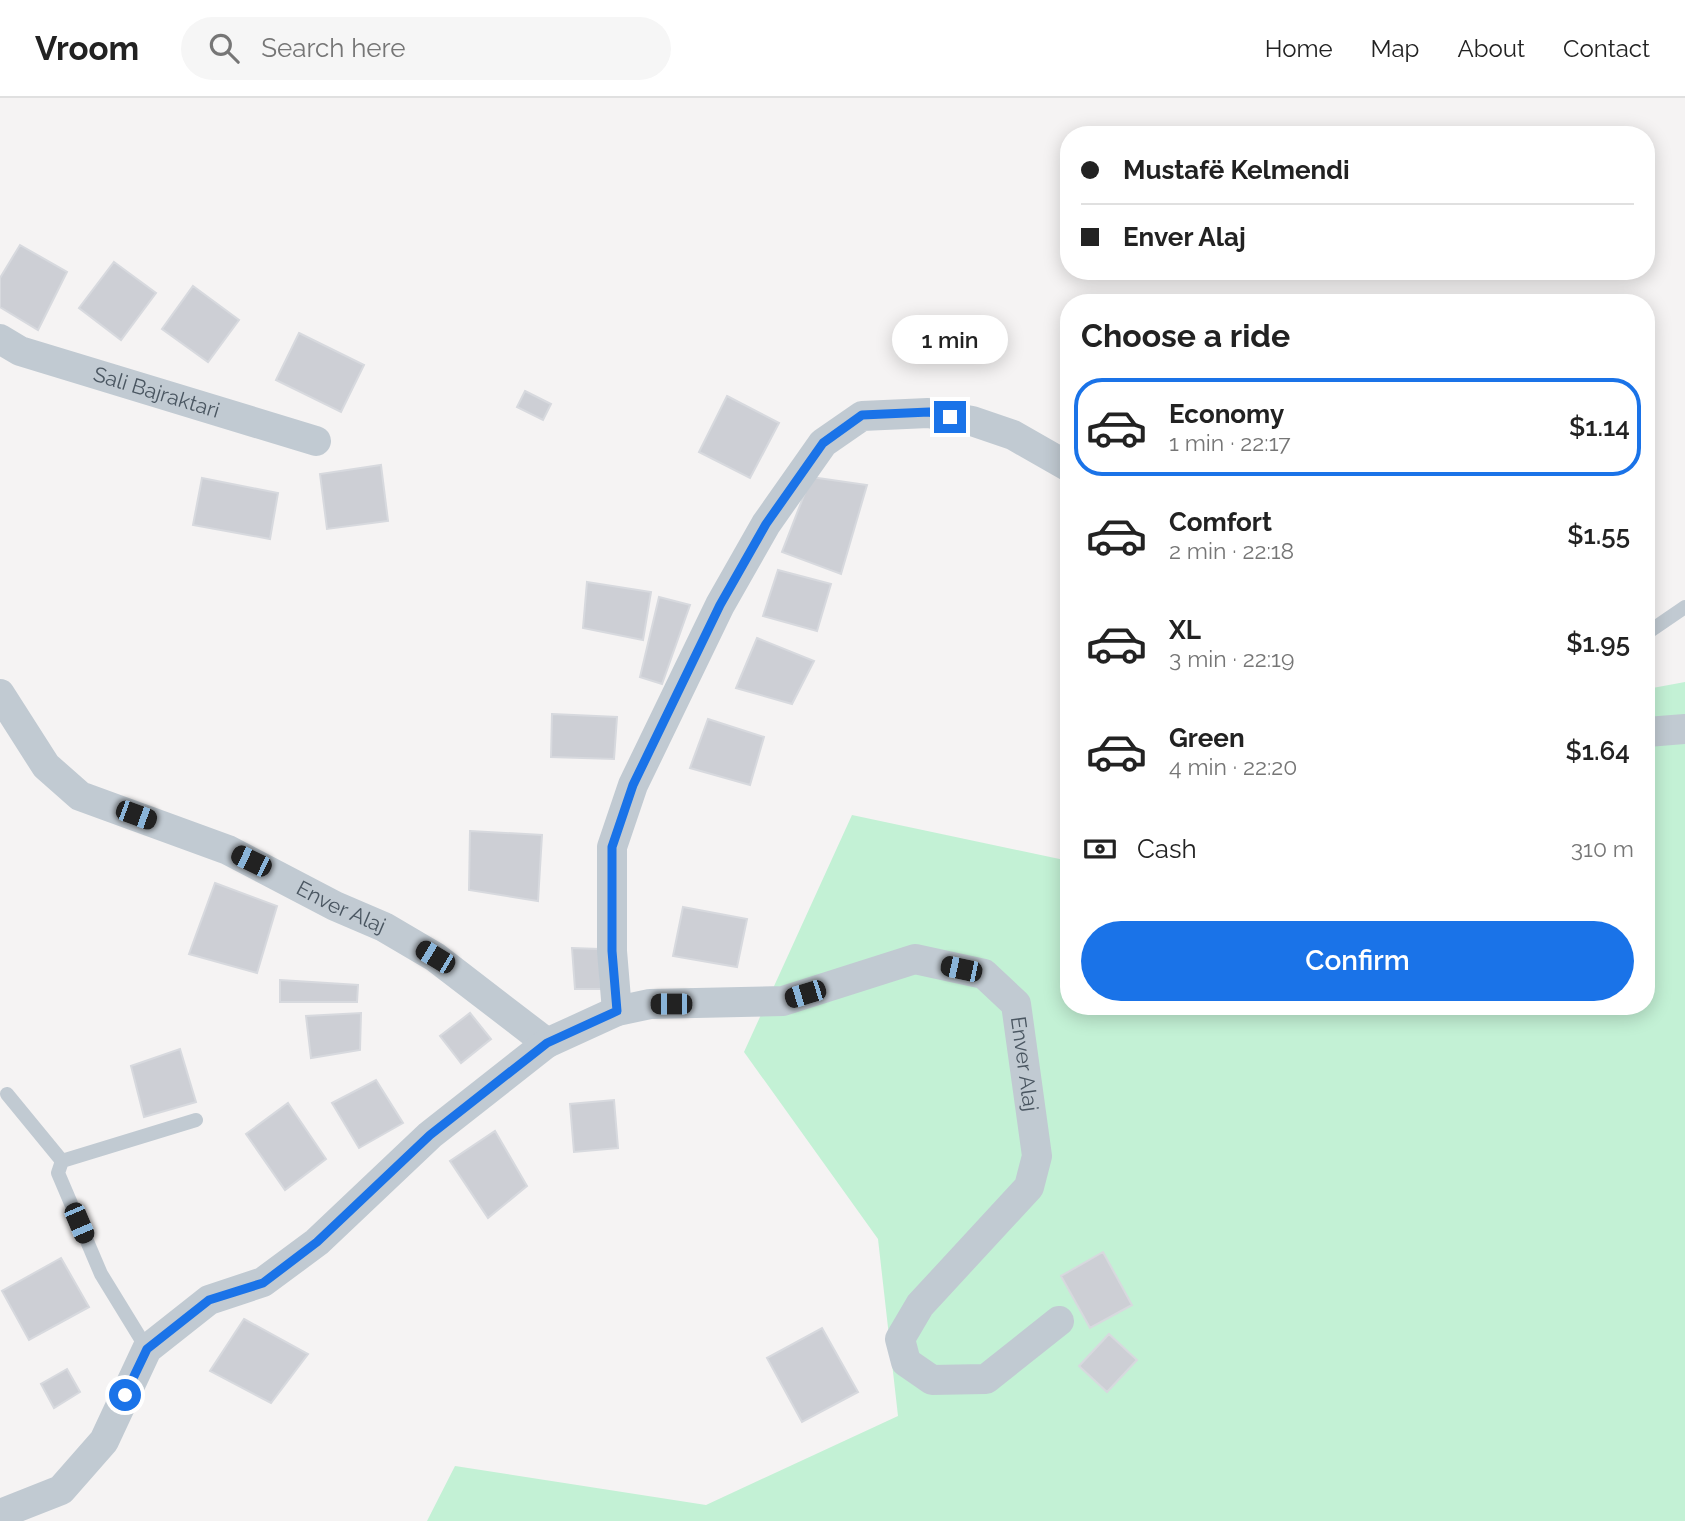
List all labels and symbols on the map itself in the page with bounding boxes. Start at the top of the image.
callout: 1 min [892,316,1008,364]
street label: Sali Bajraktari [91,361,223,423]
route end [934,401,966,433]
car [113,798,160,832]
car [228,842,275,880]
street label: Enver Alaj [292,875,389,938]
car [412,937,459,977]
car [939,954,984,984]
car [782,978,829,1010]
car [651,994,693,1015]
street label: Enver Alaj [1006,1015,1044,1113]
car [62,1200,97,1246]
route start [109,1379,141,1411]

